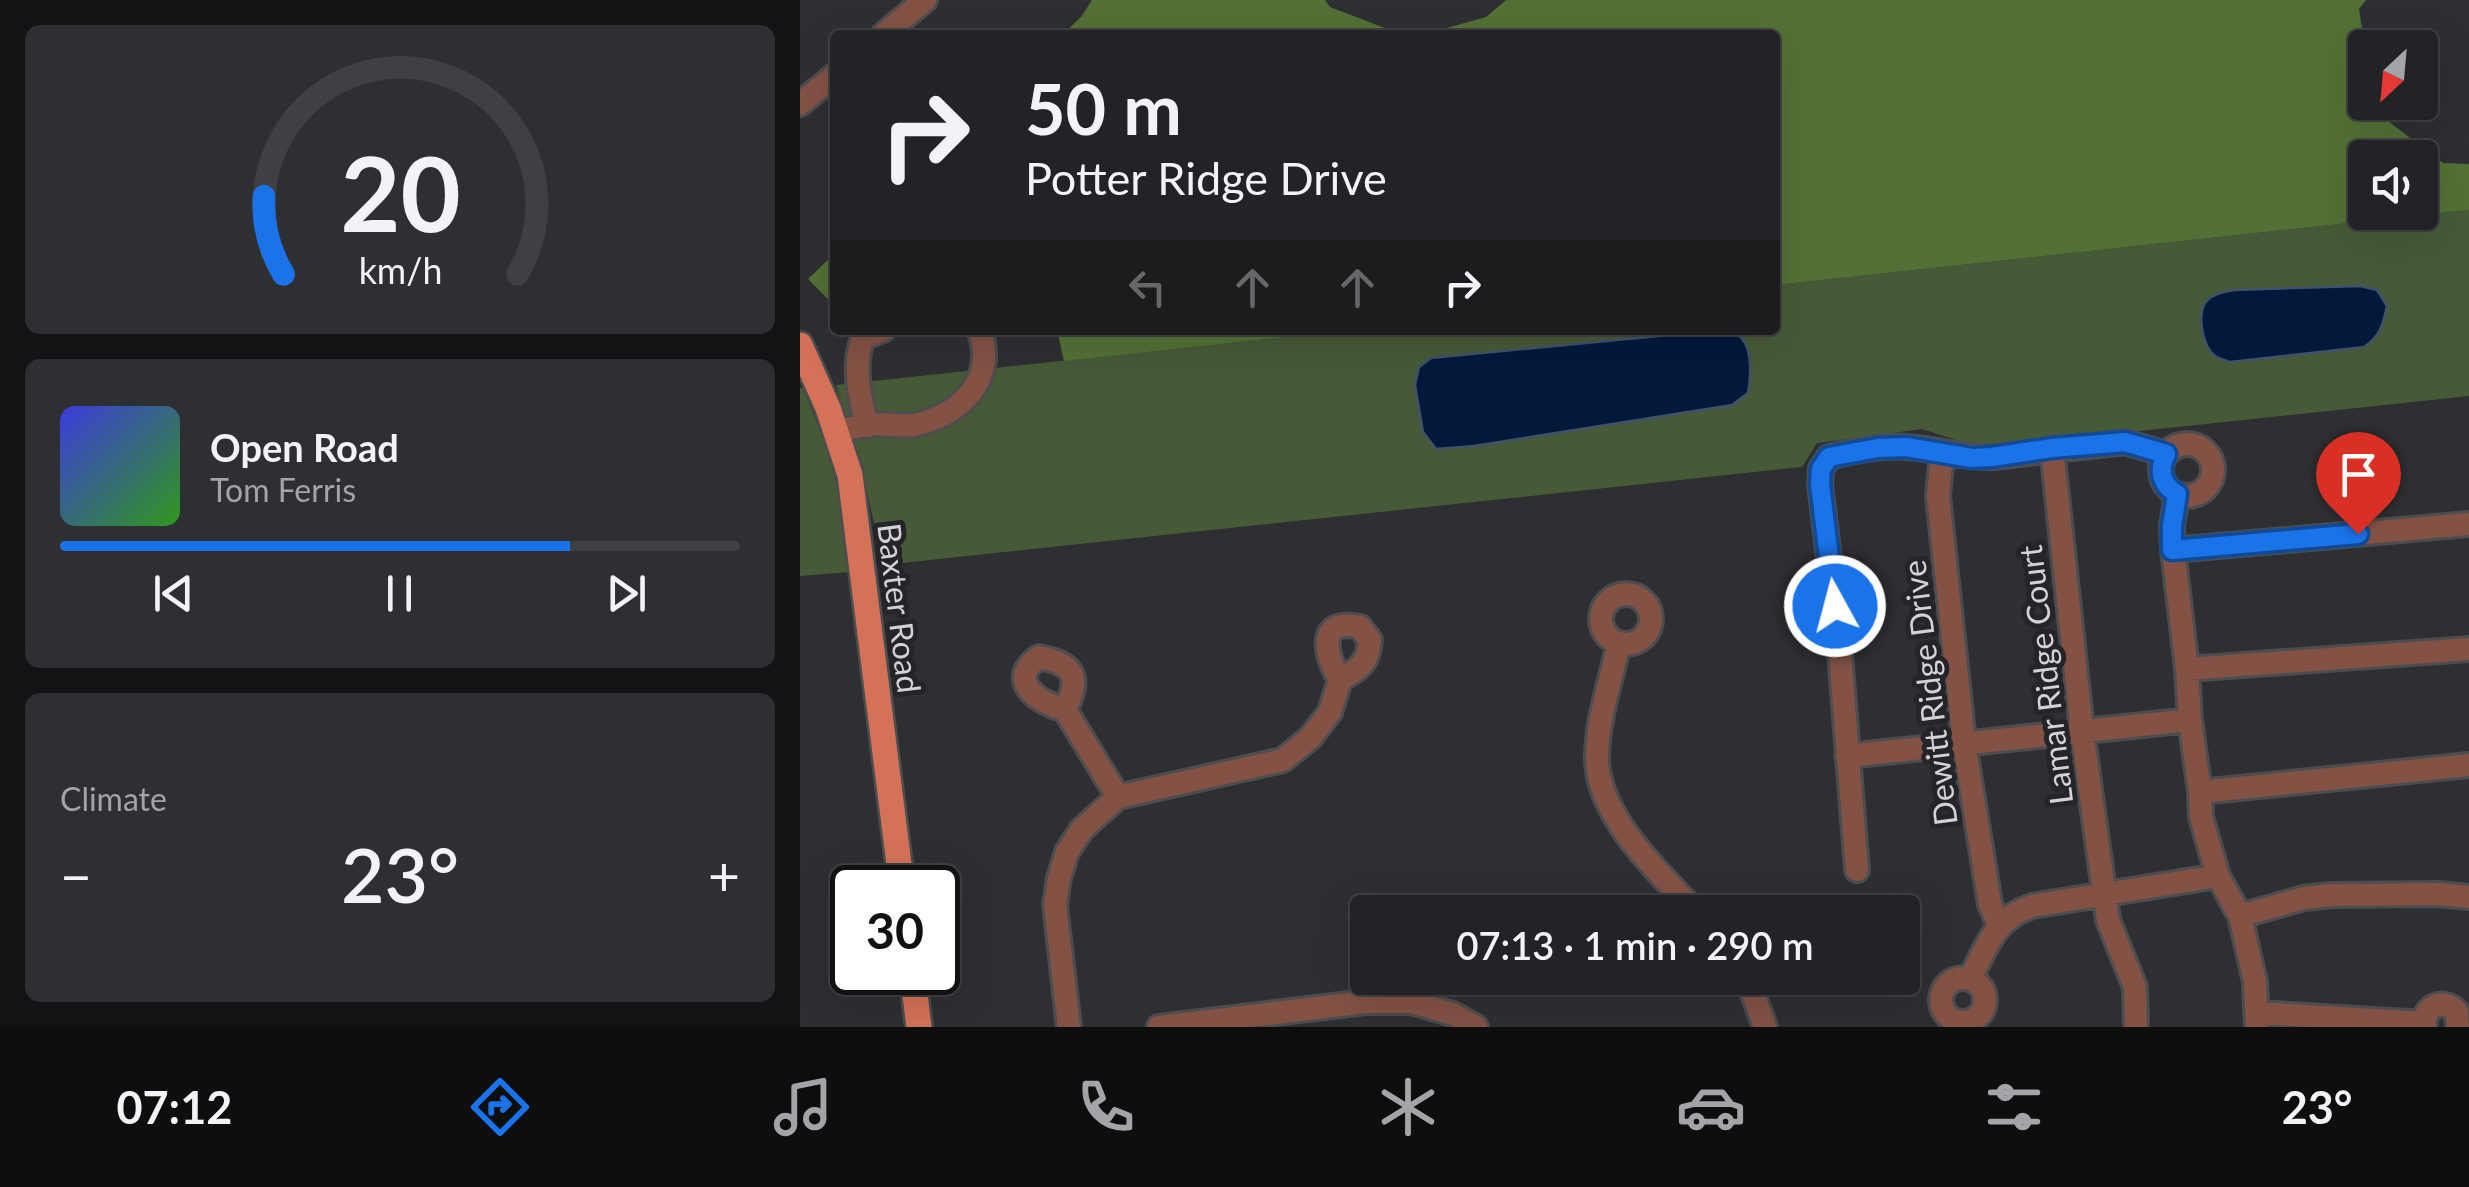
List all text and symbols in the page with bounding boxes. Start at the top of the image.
north arrow [2348,30,2438,120]
map controls [2348,30,2438,230]
text: 50 m [1025,66,1182,150]
icon: right [860,70,990,200]
text: 20 [340,129,460,254]
button: sound [2348,140,2438,230]
text: Potter Ridge Drive [1025,151,1387,205]
text: km/h [358,249,442,292]
icon: left [1120,260,1175,315]
icon: ahead [1225,260,1280,315]
icon: ahead [1330,260,1385,315]
icon: right [1435,260,1490,315]
text: Open Road [210,424,399,470]
pin [2316,432,2401,535]
icon: arrive [2331,447,2386,502]
text: Tom Ferris [210,470,356,509]
street label: Baxter Road [870,521,930,695]
street label: Lamar Ridge Court [2010,543,2080,807]
position arrow [1783,554,1887,658]
street label: Dewitt Ridge Drive [1893,558,1965,828]
icon: previous [146,566,201,621]
icon: pause [372,566,427,621]
icon: next [599,566,654,621]
text: Climate [60,779,167,818]
text: 23° [341,829,459,919]
text: − [60,842,92,908]
text: + [708,842,740,908]
speed limit sign: 30 [830,865,960,995]
text: 07:13 · 1 min · 290 m [1457,922,1813,968]
icon: directions [465,1072,535,1142]
icon: music [768,1072,838,1142]
icon: phone [1071,1072,1141,1142]
icon: climate [1373,1072,1443,1142]
icon: car [1676,1072,1746,1142]
icon: filters [1979,1072,2049,1142]
text: 07:12 [116,1080,232,1134]
text: 23° [2282,1080,2353,1134]

